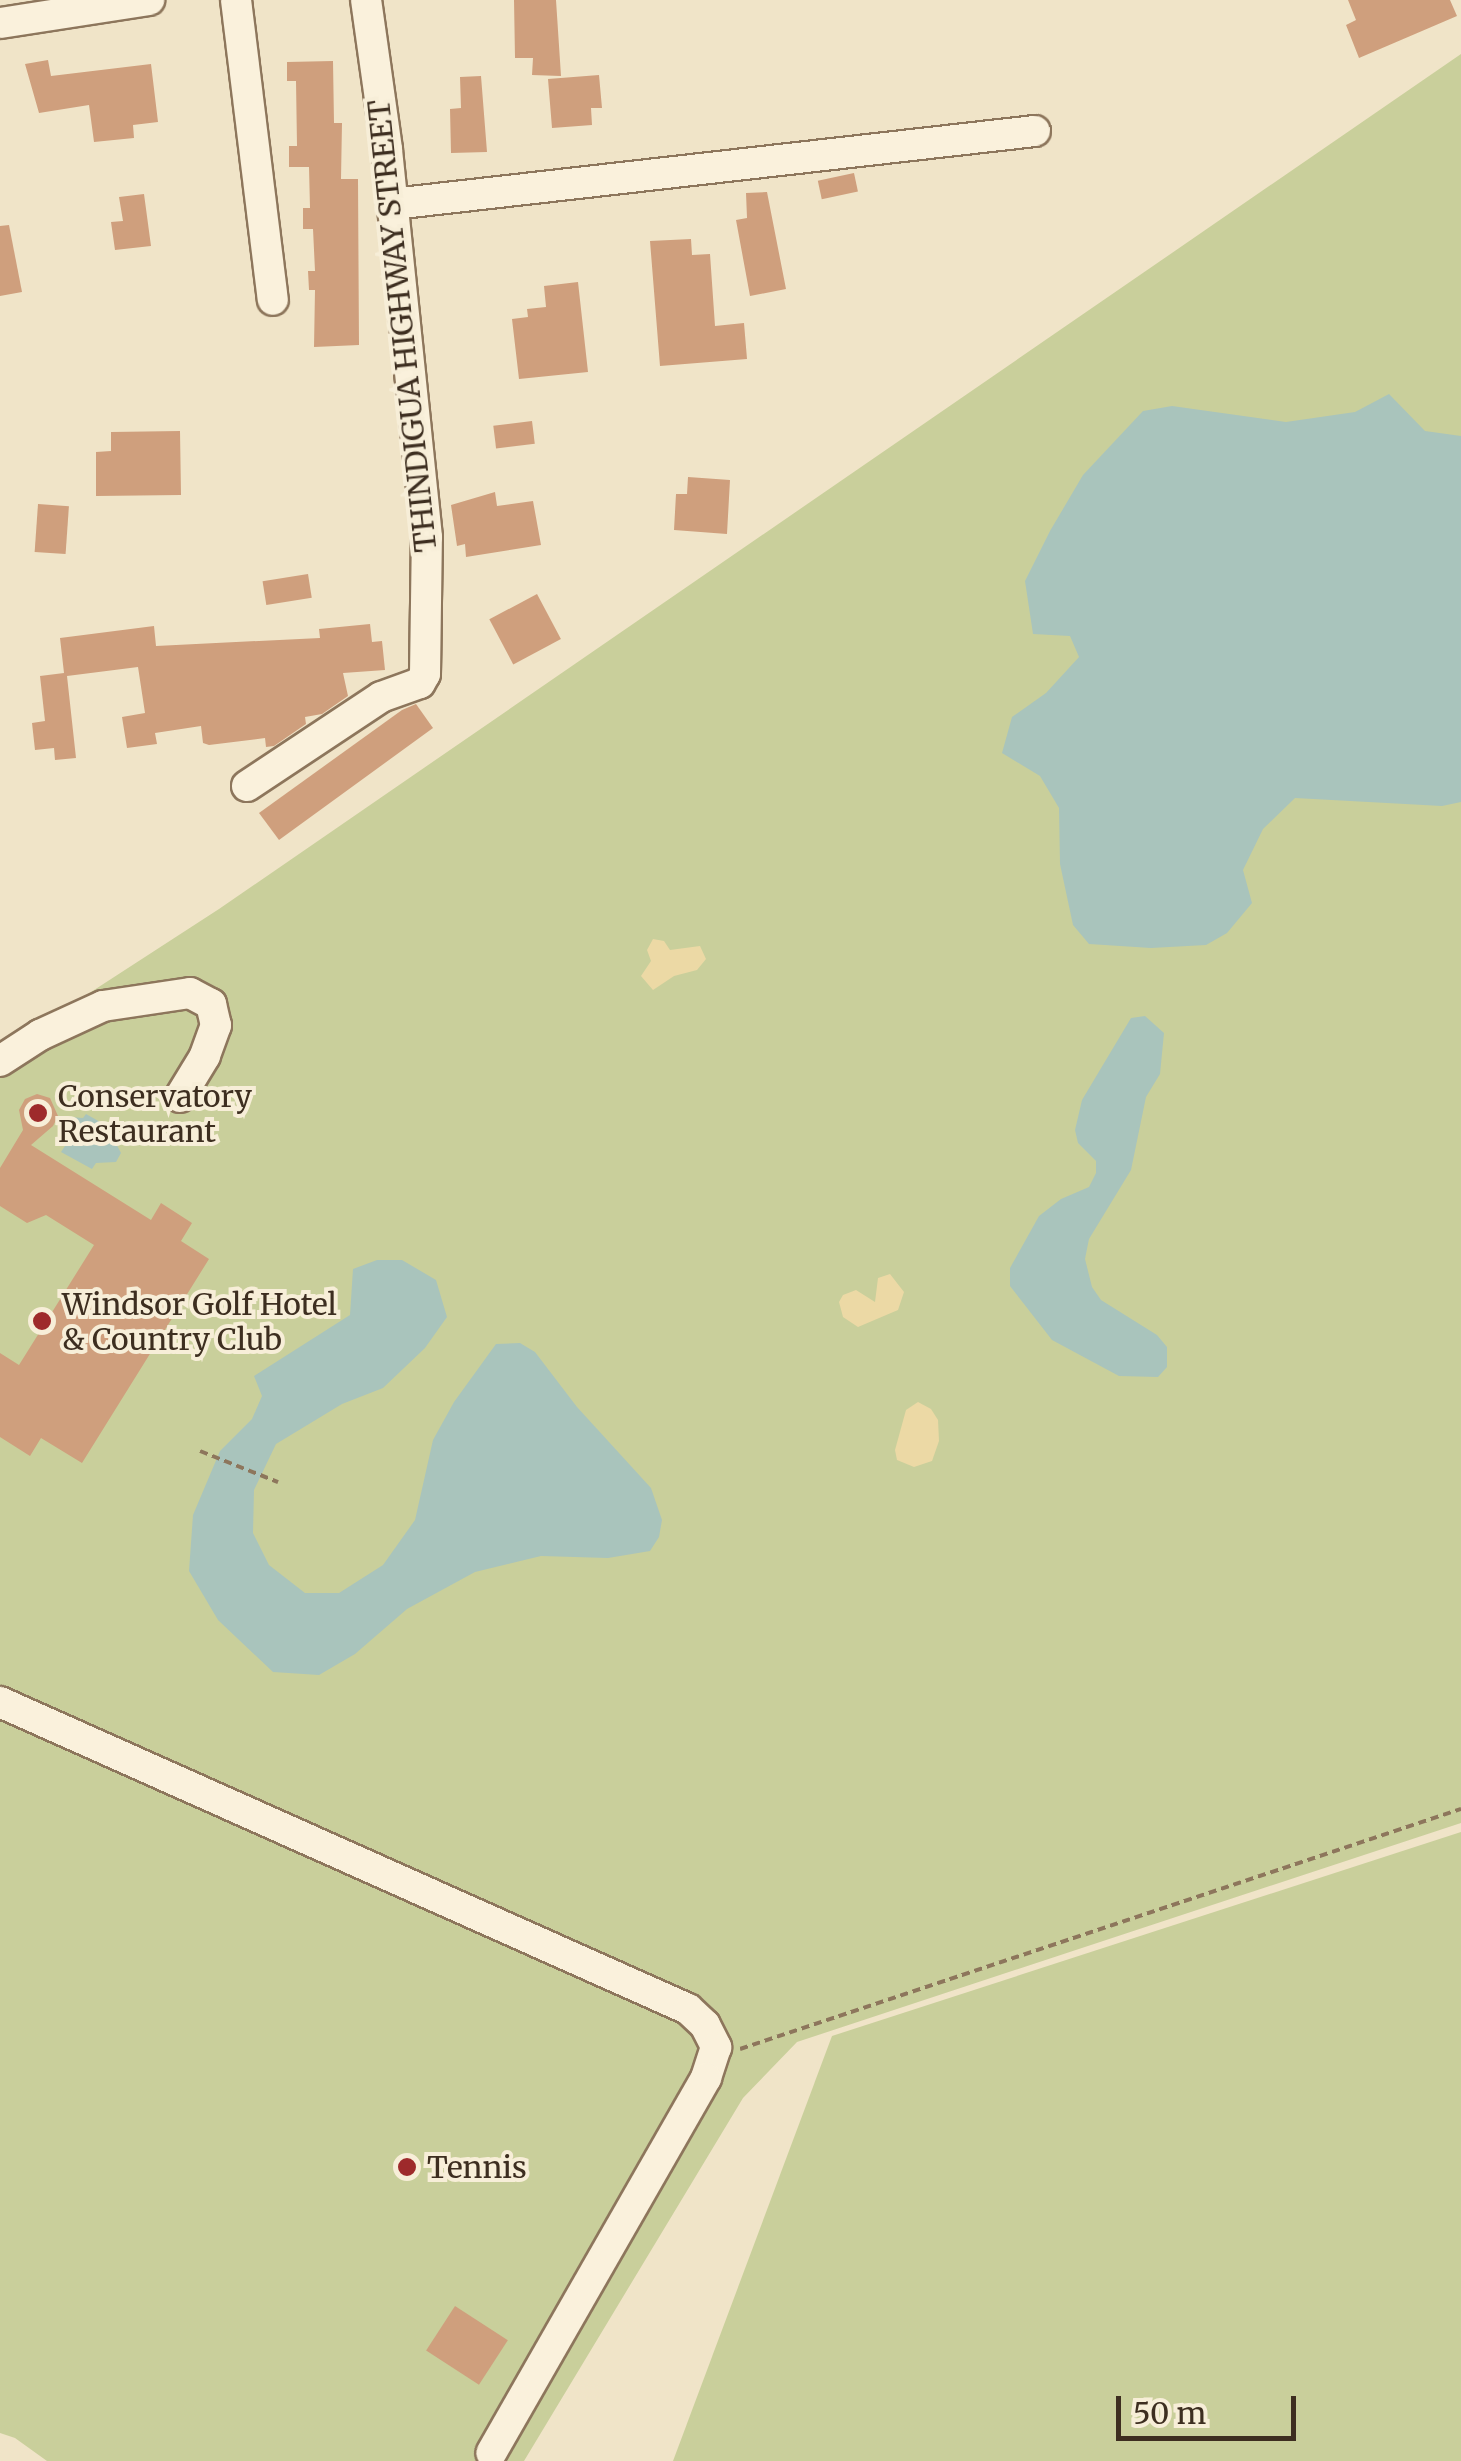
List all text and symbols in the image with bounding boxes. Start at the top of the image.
street label: THINDIGUA HIGHWAY STREET [360,98,444,554]
place label: Conservatory Restaurant [58,1078,252,1148]
marker: Conservatory Restaurant [27,1102,49,1124]
place label: Windsor Golf Hotel & Country Club [62,1286,337,1356]
marker: Windsor Golf Hotel & Country Club [31,1310,53,1332]
place label: Tennis [427,2149,527,2185]
marker: Tennis [396,2156,418,2178]
scale bar [1121,2376,1301,2438]
text: 50 m [1133,2394,1206,2432]

